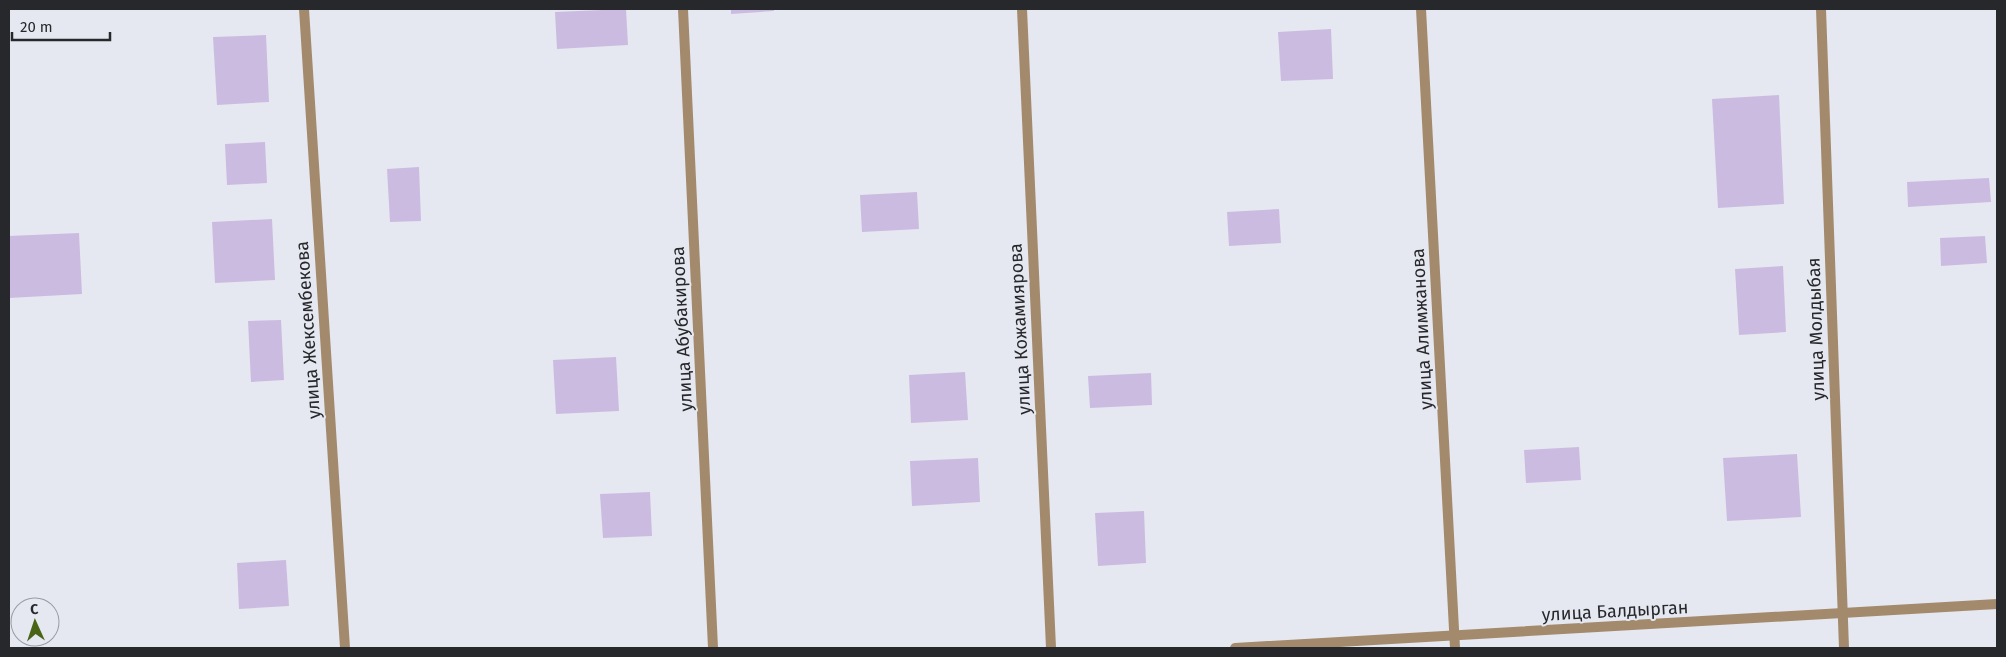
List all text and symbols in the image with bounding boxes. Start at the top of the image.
scale bar [12,10,110,42]
text: 20 m [20,18,53,36]
street label: улица Жексембекова [291,240,325,420]
street label: улица Кожамиярова [1005,243,1035,415]
street label: улица Абубакирова [667,246,697,412]
street label: улица Алимжанова [1407,248,1437,410]
street label: улица Молдыбая [1803,257,1829,401]
street label: улица Балдырган [1541,596,1689,626]
north arrow [10,597,60,647]
text: С [30,601,39,618]

